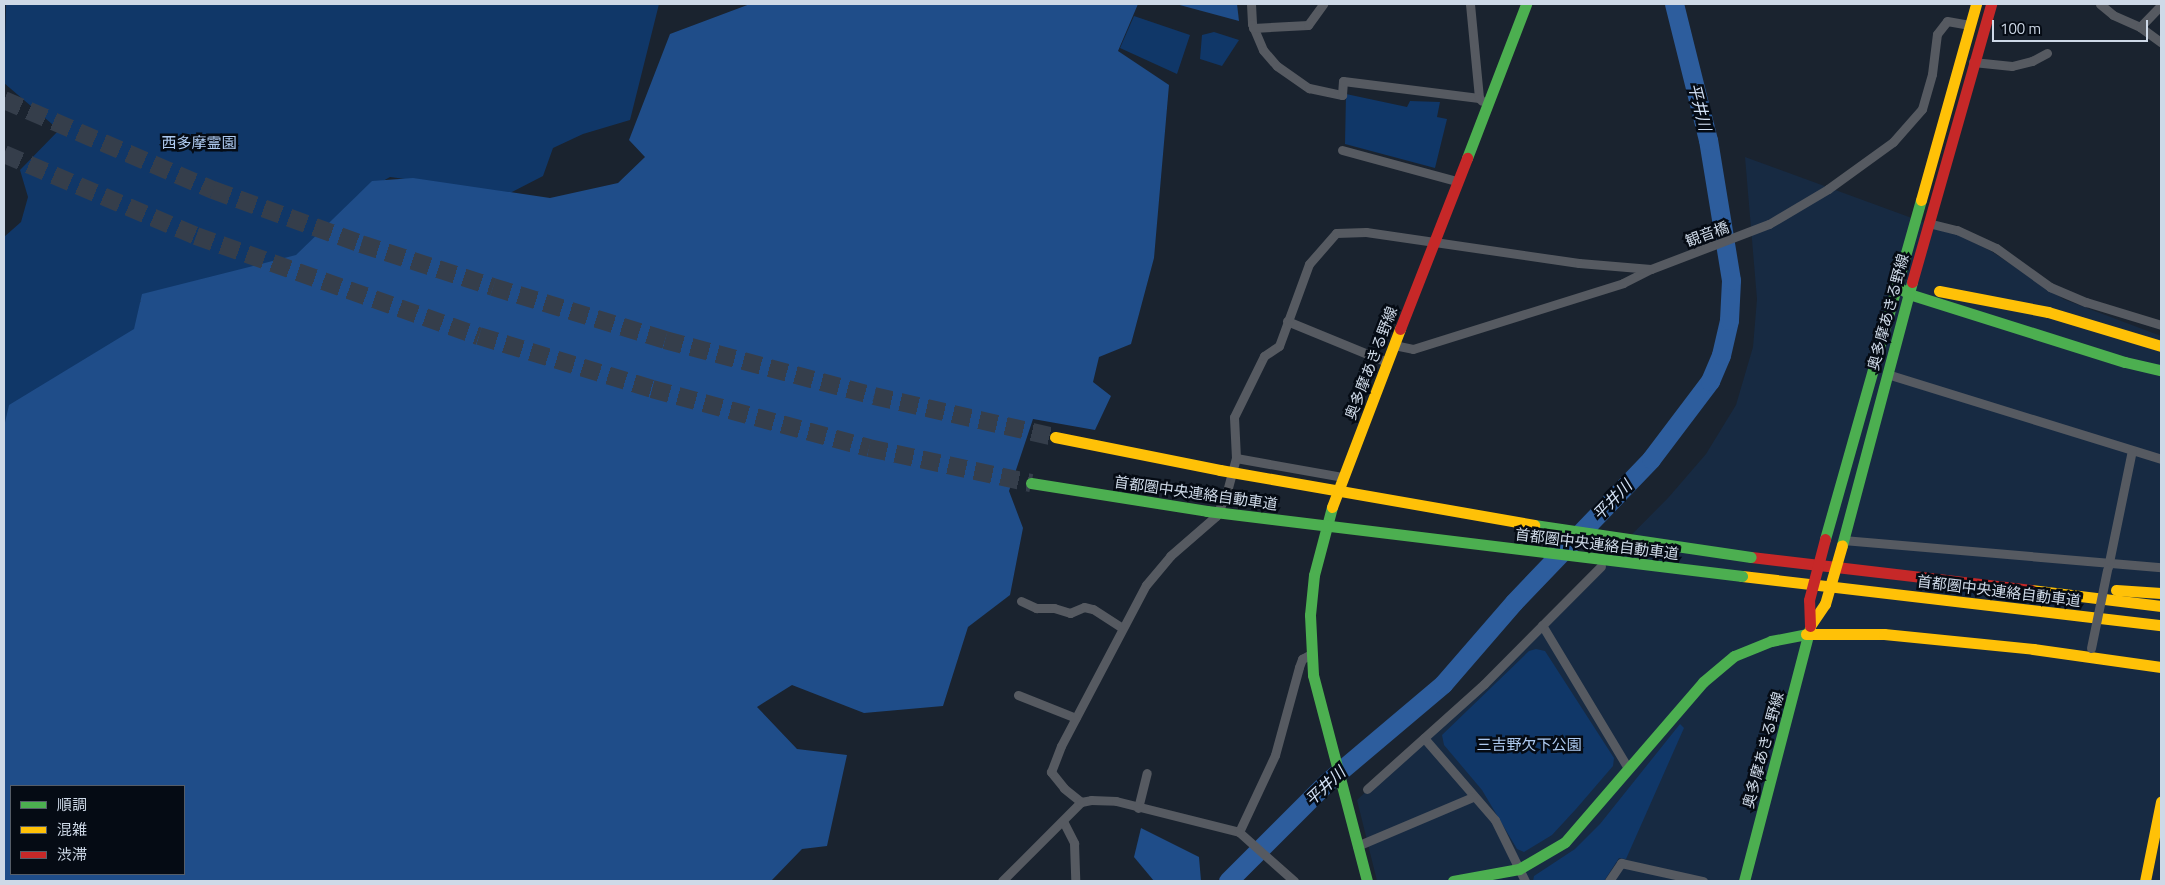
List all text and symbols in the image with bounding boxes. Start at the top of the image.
scale bar [1995,10,2151,42]
text: 100 m [2000,17,2041,40]
water label: 平井川 [1685,81,1715,133]
park label: 西多摩霊園 [162,134,236,152]
street label: 観音橋 [1683,218,1731,250]
street label: 奥多摩あきる野線 [1864,252,1912,372]
street label: 奥多摩あきる野線 [1341,304,1401,422]
street label: 首都圏中央連絡自動車道 [1113,473,1279,513]
water label: 平井川 [1588,476,1636,524]
street label: 首都圏中央連絡自動車道 [1514,525,1680,563]
street label: 首都圏中央連絡自動車道 [1916,572,2082,610]
street label: 奥多摩あきる野線 [1739,690,1787,810]
park label: 三吉野欠下公園 [1477,736,1581,754]
water label: 平井川 [1301,763,1349,809]
legend [10,785,185,875]
text: 順調 [57,793,87,816]
text: 混雑 [57,818,87,841]
text: 渋滞 [57,843,87,866]

